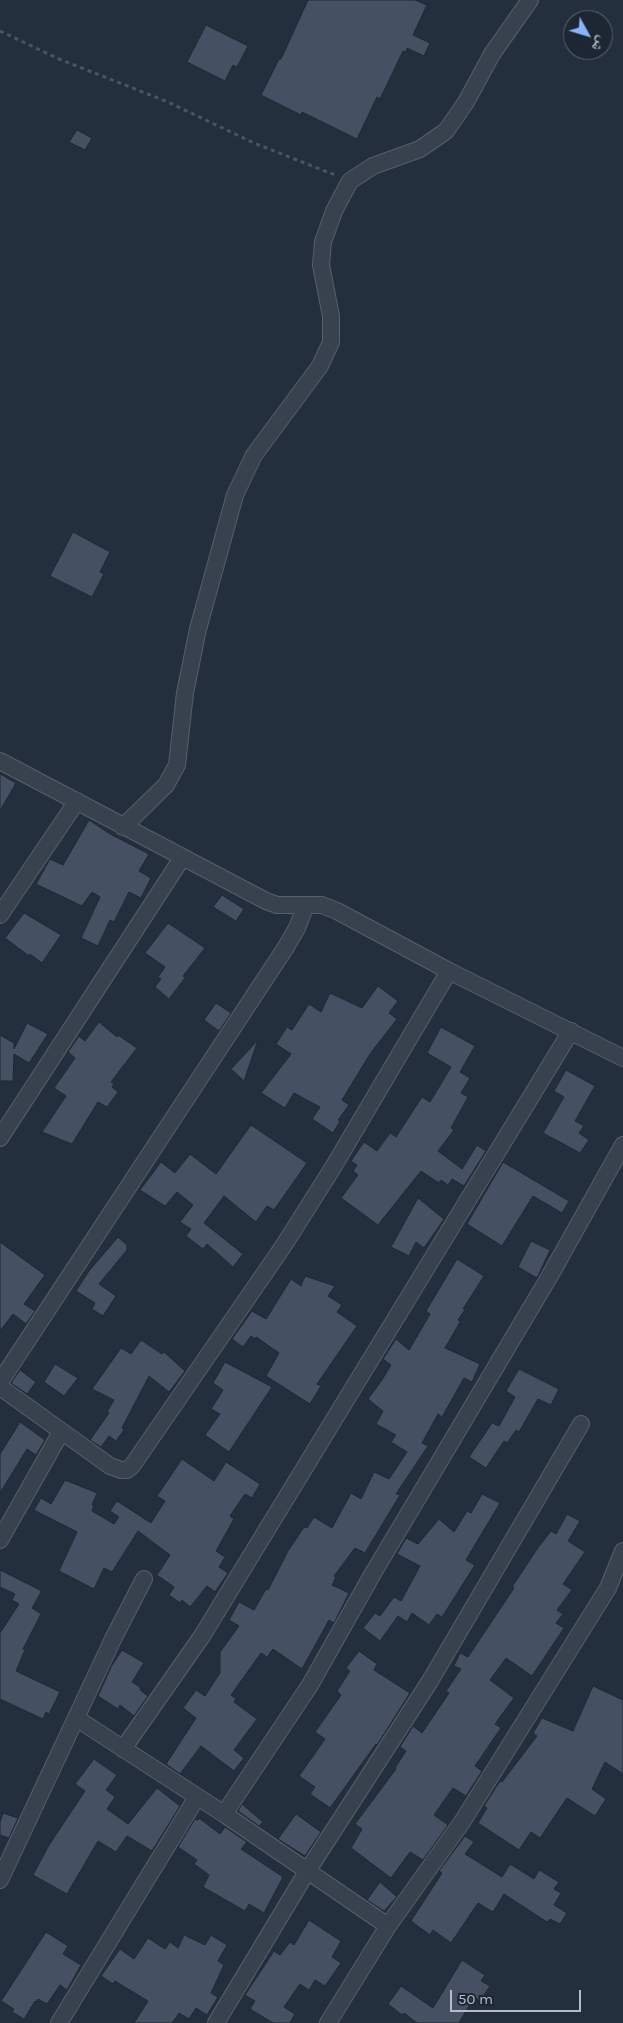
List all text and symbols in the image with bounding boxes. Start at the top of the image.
north arrow [563,10,613,60]
text: ش [588,33,611,55]
scale bar [453,1980,584,2012]
text: 50 m [458,1990,493,2008]

